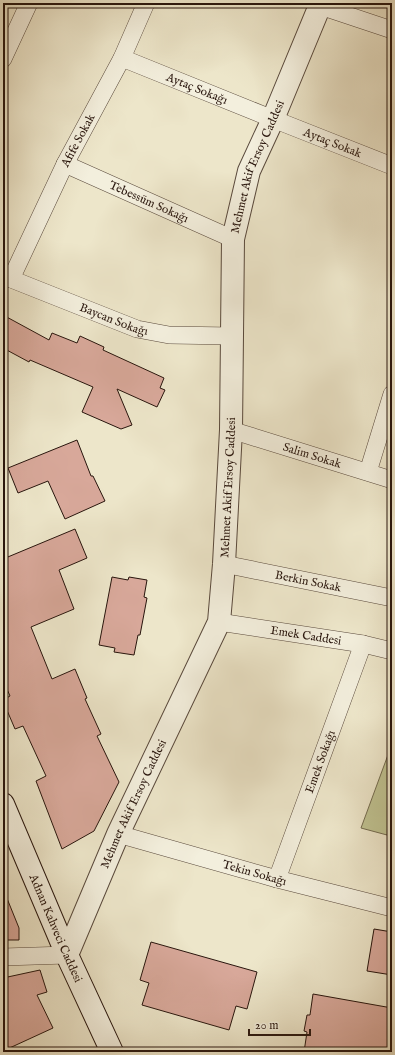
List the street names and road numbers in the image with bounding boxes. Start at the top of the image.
street label: Aytaç Sokağı [163,69,230,108]
street label: Mehmet Akif Ersoy Caddesi [228,98,288,235]
street label: Afife Sokak [57,111,99,171]
street label: Aytaç Sokak [300,124,364,162]
street label: Tebessüm Sokağı [107,178,191,226]
street label: Baycan Sokağı [77,300,149,339]
street label: Mehmet Akif Ersoy Caddesi [217,417,239,558]
street label: Salim Sokak [281,440,344,472]
street label: Berkin Sokak [274,568,343,596]
street label: Emek Caddesi [269,623,342,649]
street label: Emek Sokağı [302,728,339,795]
street label: Mehmet Akif Ersoy Caddesi [97,737,170,871]
street label: Tekin Sokağı [221,857,288,889]
street label: Adnan Kahveci Caddesi [25,871,86,985]

